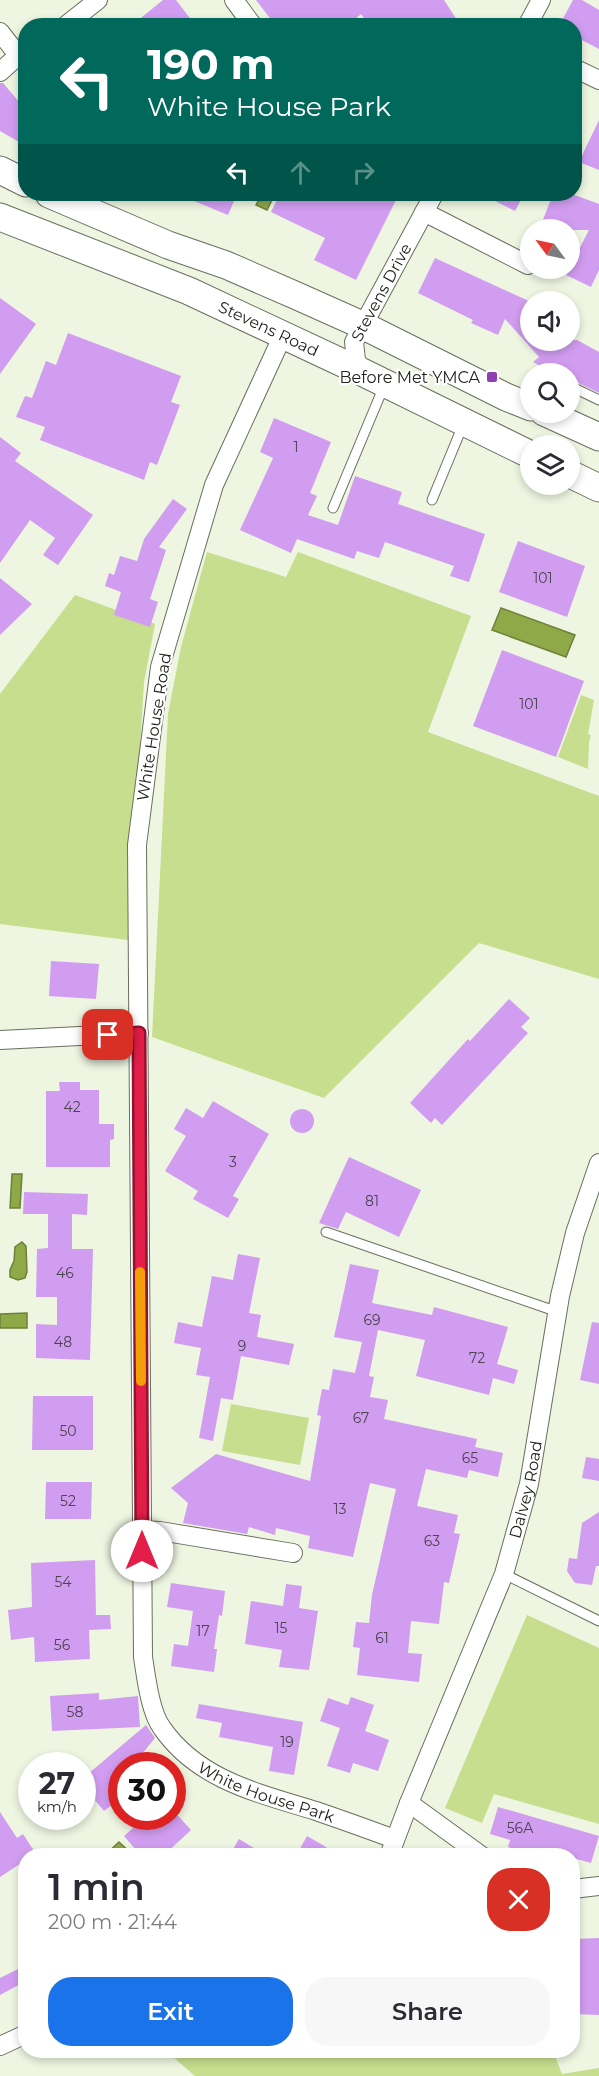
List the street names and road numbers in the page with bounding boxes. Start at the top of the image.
street label: Stevens Drive [347,240,415,344]
street label: Stevens Road [216,297,322,360]
street label: White House Road [133,652,175,802]
street label: Dalvey Road [505,1439,546,1540]
street label: White House Park [195,1757,338,1826]

